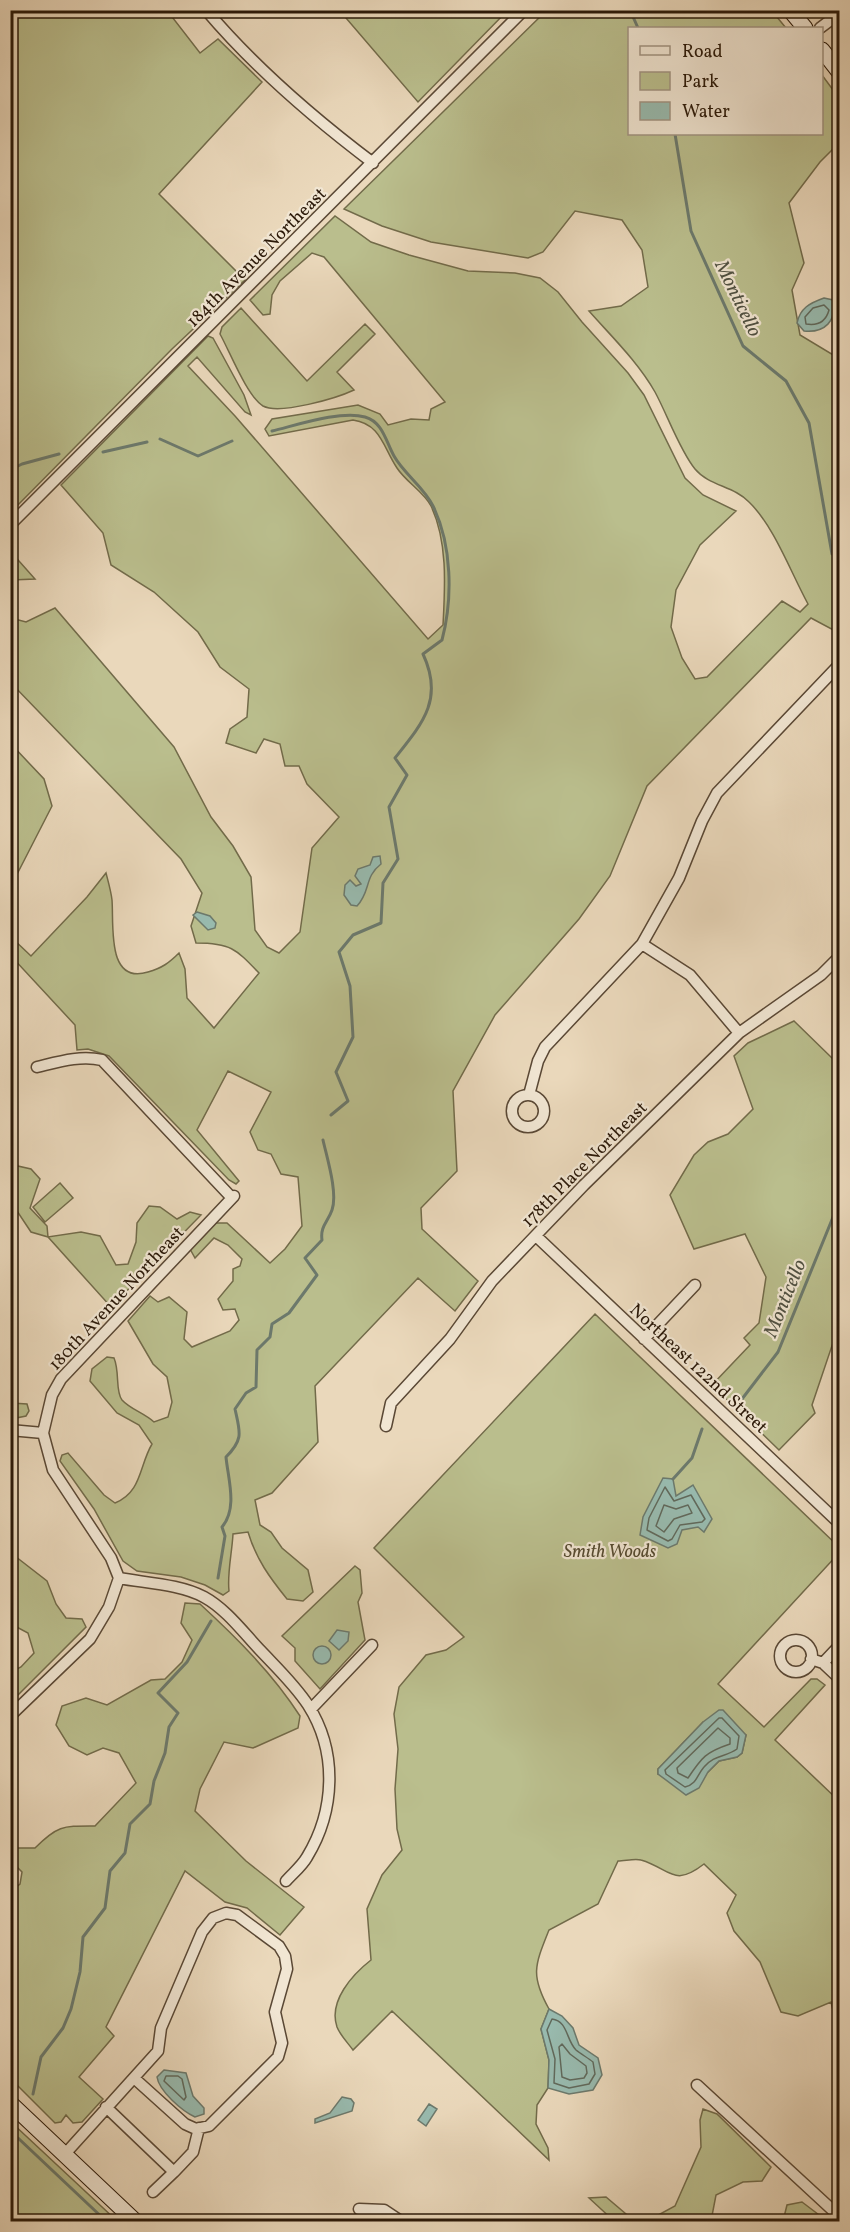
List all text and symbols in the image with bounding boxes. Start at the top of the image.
legend [628,27,823,135]
text: Road [682,40,723,65]
text: Park [682,70,719,95]
text: Water [682,100,730,125]
street label: 184th Avenue Northeast [182,183,333,334]
water label: Monticello [706,255,768,342]
street label: 178th Place Northeast [516,1096,654,1234]
street label: 180th Avenue Northeast [43,1221,191,1377]
water label: Monticello [757,1256,814,1343]
street label: Northeast 122nd Street [623,1298,773,1440]
park label: Smith Woods [564,1540,657,1565]

